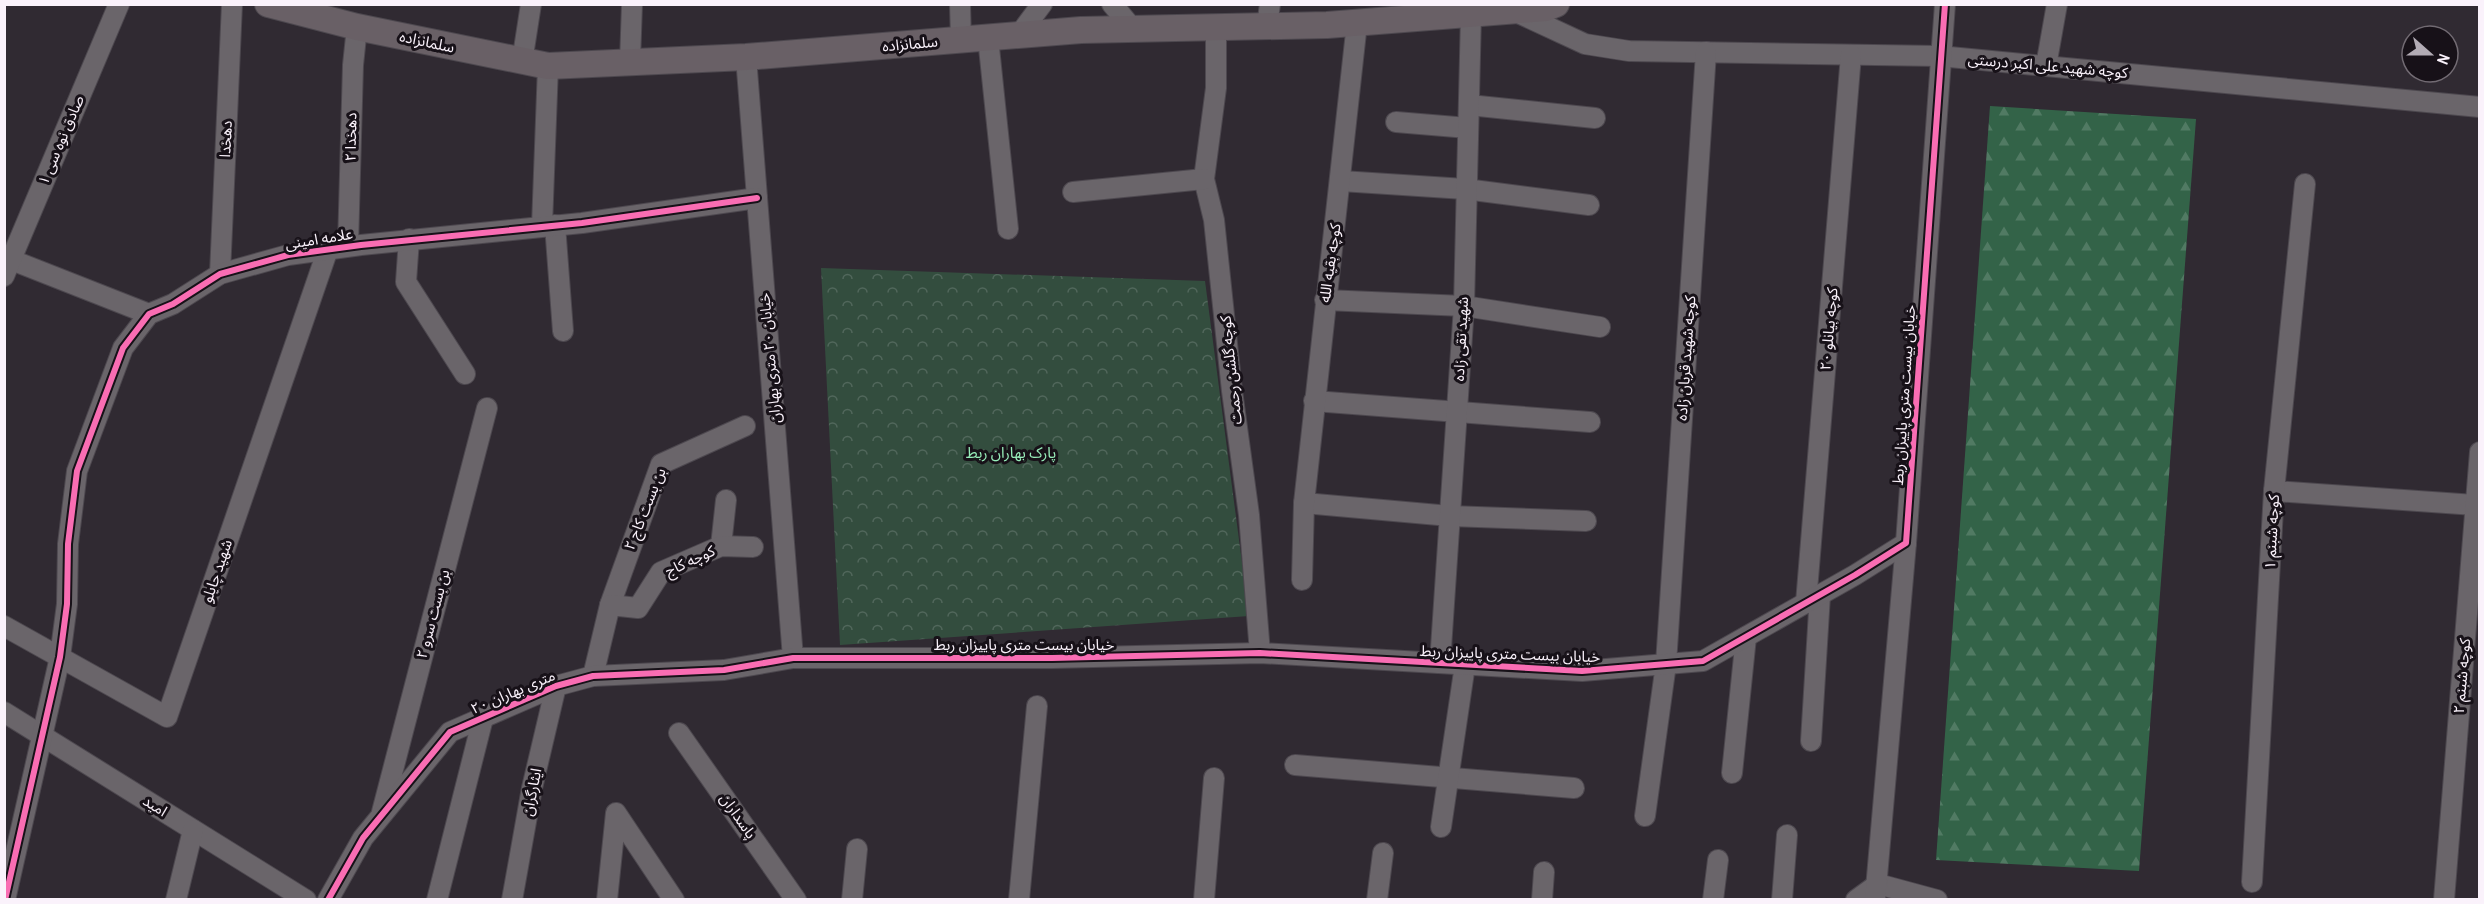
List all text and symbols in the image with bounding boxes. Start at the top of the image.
north arrow [2400,24,2460,84]
street label: سلمانزاده [398,25,457,58]
street label: سلمانزاده [881,31,939,56]
street label: کوچه شهید علی اکبر درستی [1967,48,2130,83]
text: N [2432,51,2456,68]
street label: صادق نوه سی ۱ [32,92,89,188]
street label: دهخدا ۲ [340,112,361,162]
street label: دهخدا [214,120,237,158]
street label: کوچه بقیه الله [1314,221,1346,304]
street label: علامه امینی [284,223,355,254]
street label: کوچه بیانلو ۲۰ [1814,286,1843,371]
street label: خیابان ۲۰ متری بهاران [753,292,786,424]
street label: کوچه شهید قربان زاده [1671,294,1700,421]
street label: شهید تقی زاده [1448,296,1473,382]
street label: خیابان بیست متری پاییزان ربط [1887,304,1920,486]
street label: کوچه گلشن رحمت [1214,314,1247,426]
park label: پارک بهاران ربط [966,442,1056,463]
street label: بن بست کاج ۲ [618,464,672,554]
street label: کوچه شبنم ۱ [2259,493,2285,570]
street label: شهید چایلو [196,536,237,605]
street label: کوچه کاج [661,539,720,583]
street label: بن بست سرو ۲ [411,567,454,661]
street label: خیابان بیست متری پاییزان ربط [934,634,1114,655]
street label: کوچه شبنم ۲ [2448,637,2476,714]
street label: خیابان بیست متری پاییزان ربط [1419,640,1601,667]
street label: ۲۰ متری بهاران [467,664,558,719]
street label: ایثارگران [517,766,546,818]
street label: پاسداران [715,789,762,843]
street label: امید [139,790,171,821]

